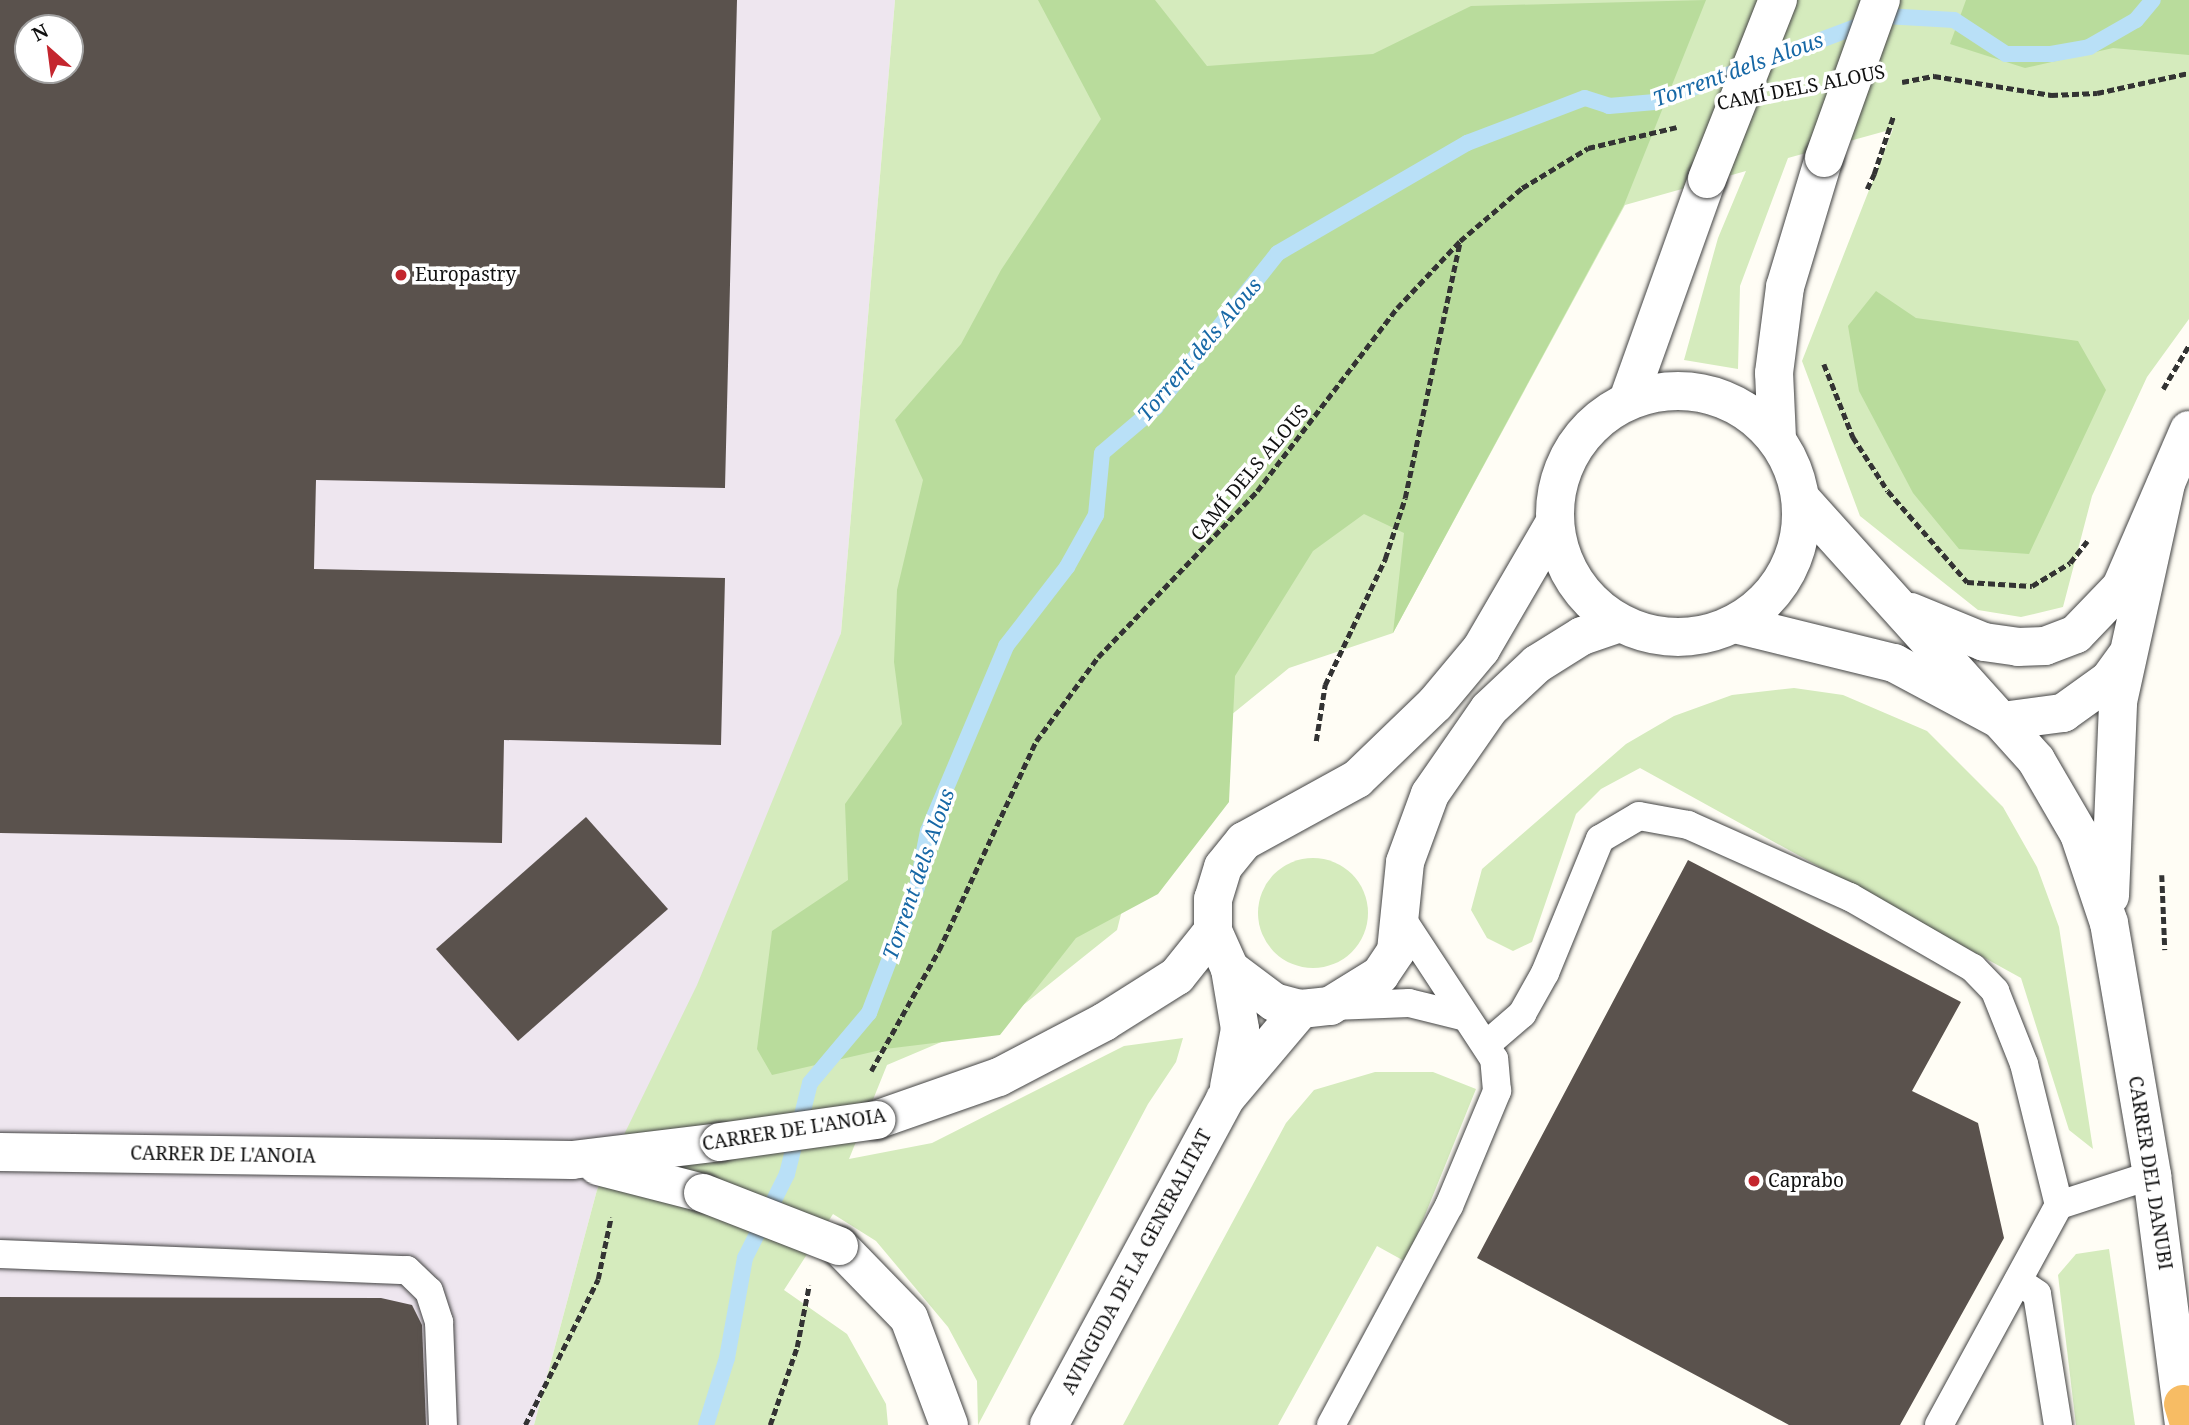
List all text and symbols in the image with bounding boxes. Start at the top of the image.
north arrow [14,14,84,84]
text: N [27,17,53,47]
water label: Torrent dels Alous [1649,26,1827,112]
street label: CAMÍ DELS ALOUS [1715,61,1887,115]
place label: Europastry [415,264,516,286]
marker: Europastry [393,267,409,283]
water label: Torrent dels Alous [1132,272,1266,426]
street label: CAMÍ DELS ALOUS [1186,400,1314,546]
water label: Torrent dels Alous [877,785,959,963]
street label: CARRER DEL DANUBI [2123,1074,2177,1272]
street label: CARRER DE L'ANOIA [701,1104,887,1156]
street label: AVINGUDA DE LA GENERALITAT [1057,1126,1217,1398]
street label: CARRER DE L'ANOIA [130,1142,316,1168]
place label: Caprabo [1768,1170,1844,1192]
marker: Caprabo [1746,1173,1762,1189]

